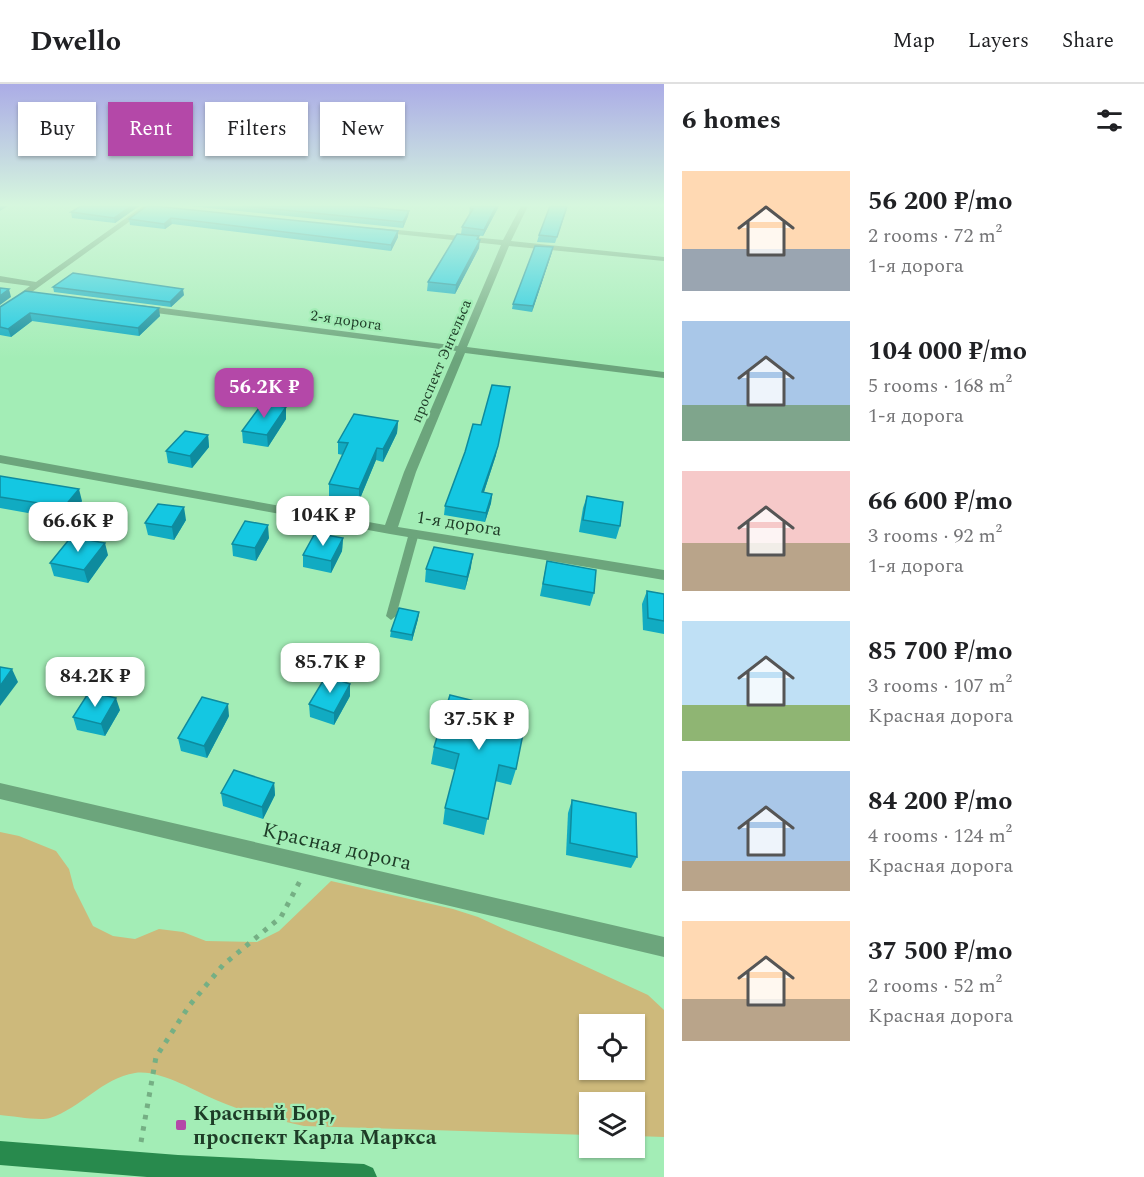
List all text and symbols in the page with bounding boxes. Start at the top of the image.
text: Dwello [30,20,121,63]
text: Map [893,25,935,57]
text: Layers [968,25,1029,57]
text: Share [1062,25,1114,57]
text: 6 homes [682,100,781,140]
chip: Buy [18,102,96,156]
chip: Rent [108,102,193,156]
chip: Filters [205,102,308,156]
chip: New [320,102,405,156]
icon: filters [1093,104,1126,137]
text: 56 200 ₽/mo [868,181,1012,221]
icon: home [730,195,802,267]
text: 2 rooms · 72 m² [868,221,1002,251]
text: 1-я дорога [868,251,964,281]
street label: проспект Энгельса [405,295,478,427]
street label: 2-я дорога [309,304,384,337]
text: 104 000 ₽/mo [868,331,1027,371]
icon: home [730,345,802,417]
pin: 56.2K ₽ [209,368,319,419]
text: 5 rooms · 168 m² [868,371,1012,401]
text: 56.2K ₽ [229,372,299,402]
text: 1-я дорога [868,401,964,431]
text: 66 600 ₽/mo [868,481,1012,521]
icon: home [730,495,802,567]
pin: 104K ₽ [274,496,372,547]
text: 104K ₽ [290,500,356,530]
pin: 66.6K ₽ [23,502,133,553]
street label: 1-я дорога [414,503,504,544]
text: 66.6K ₽ [43,506,113,536]
text: 3 rooms · 92 m² [868,521,1002,551]
text: 1-я дорога [868,551,964,581]
text: 85 700 ₽/mo [868,631,1012,671]
pin: 85.7K ₽ [275,643,385,694]
icon: home [730,645,802,717]
text: 85.7K ₽ [295,647,365,677]
pin: 84.2K ₽ [40,657,150,708]
text: 84.2K ₽ [60,661,130,691]
text: 3 rooms · 107 m² [868,671,1012,701]
pin: 37.5K ₽ [424,700,534,751]
text: Красная дорога [868,701,1013,731]
text: 37.5K ₽ [444,704,514,734]
text: 84 200 ₽/mo [868,781,1012,821]
icon: home [730,795,802,867]
street label: Красная дорога [259,814,415,880]
text: 4 rooms · 124 m² [868,821,1012,851]
text: Красная дорога [868,851,1013,881]
text: 37 500 ₽/mo [868,931,1012,971]
icon: home [730,945,802,1017]
text: 2 rooms · 52 m² [868,971,1002,1001]
text: Красная дорога [868,1001,1013,1031]
map controls [579,1014,645,1158]
button: locate [579,1014,645,1080]
button: layers [579,1092,645,1158]
place label: Красный Бор, проспект Карла Маркса [193,1098,437,1154]
marker: Красный Бор, проспект Карла Маркса [174,1118,188,1132]

